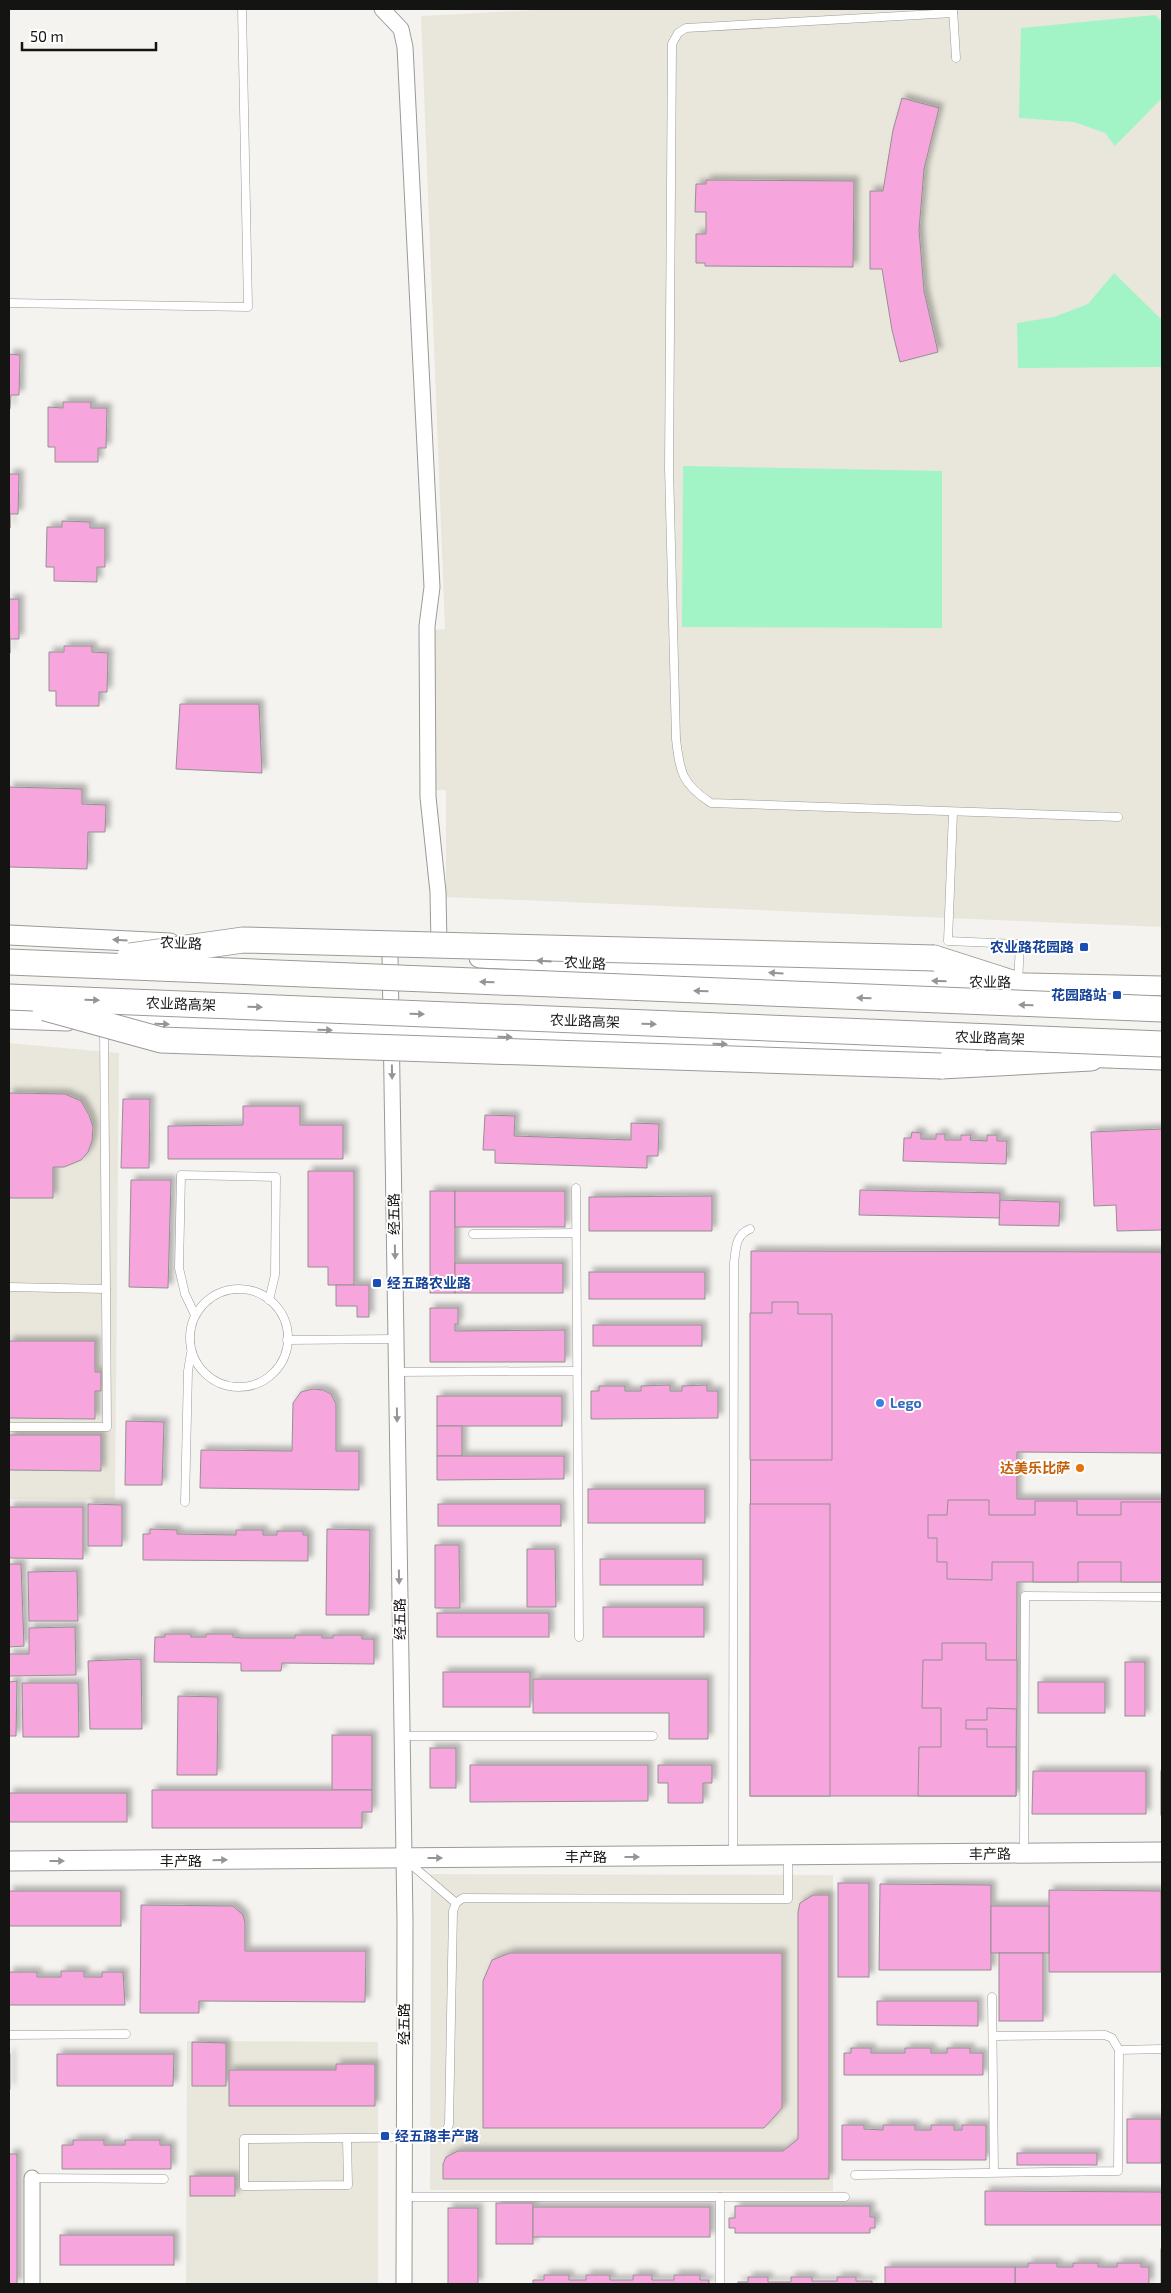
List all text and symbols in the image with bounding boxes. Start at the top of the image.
scale bar [22,20,156,52]
text: 50 m [30,27,64,45]
street label: 农业路 [160,933,202,952]
one-way arrow [111,936,127,944]
place label: 农业路花园路 [990,938,1074,955]
marker: 农业路花园路 [1078,941,1090,953]
street label: 农业路 [564,953,606,972]
one-way arrow [536,957,552,965]
one-way arrow [768,968,784,976]
street label: 农业路 [969,973,1011,990]
one-way arrow [930,976,946,984]
one-way arrow [478,978,494,986]
place label: 花园路站 [1051,986,1107,1003]
one-way arrow [693,987,709,995]
marker: 花园路站 [1111,989,1123,1001]
street label: 农业路高架 [146,994,216,1013]
one-way arrow [855,994,871,1002]
one-way arrow [85,997,101,1005]
one-way arrow [1018,1000,1034,1008]
one-way arrow [247,1004,263,1012]
one-way arrow [409,1010,425,1018]
street label: 农业路高架 [550,1011,620,1030]
one-way arrow [642,1020,658,1028]
one-way arrow [155,1021,171,1029]
one-way arrow [317,1026,333,1034]
street label: 农业路高架 [955,1028,1025,1047]
one-way arrow [497,1033,513,1041]
one-way arrow [712,1041,728,1049]
one-way arrow [388,1065,396,1081]
street label: 经五路 [385,1193,402,1235]
one-way arrow [391,1245,399,1261]
place label: 经五路农业路 [387,1274,471,1291]
marker: 经五路农业路 [371,1277,383,1289]
place label: Lego [890,1394,922,1411]
marker: Lego [874,1397,886,1409]
one-way arrow [393,1407,401,1423]
place label: 达美乐比萨 [1000,1459,1070,1476]
marker: 达美乐比萨 [1074,1462,1086,1474]
one-way arrow [396,1570,404,1586]
street label: 经五路 [391,1598,408,1640]
street label: 丰产路 [969,1845,1011,1862]
street label: 丰产路 [565,1848,607,1865]
street label: 丰产路 [160,1852,202,1869]
one-way arrow [625,1853,641,1861]
one-way arrow [427,1854,443,1862]
one-way arrow [212,1856,228,1864]
one-way arrow [50,1857,66,1865]
street label: 经五路 [395,2003,412,2045]
place label: 经五路丰产路 [395,2127,479,2144]
marker: 经五路丰产路 [379,2130,391,2142]

